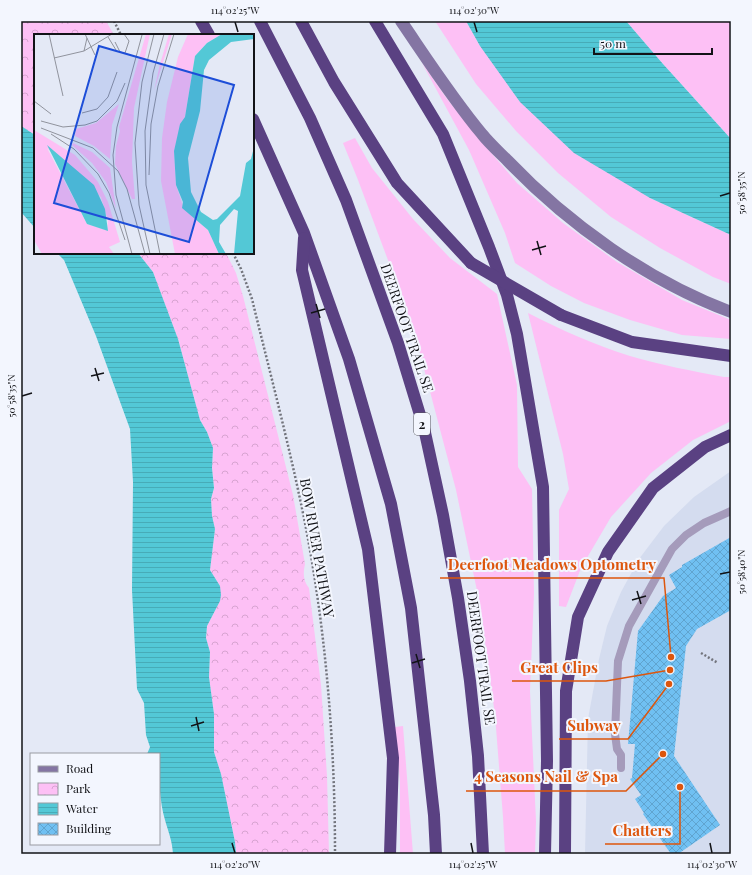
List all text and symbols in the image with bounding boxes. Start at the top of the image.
text: 114°02'25"W [211,3,260,17]
text: 114°02'30"W [449,3,500,17]
scale bar [594,30,712,56]
inset map [34,34,254,254]
text: 50 m [600,35,626,51]
text: 50°58'35"N [734,171,748,215]
street label: DEERFOOT TRAIL SE [377,261,438,395]
text: 50°58'35"N [4,374,18,418]
road number: 2 [414,413,430,435]
street label: BOW RIVER PATHWAY [296,477,339,620]
text: 50°58'40"N [734,550,748,594]
callout: Deerfoot Meadows Optometry [440,551,664,578]
text: Deerfoot Meadows Optometry [448,554,656,574]
street label: DEERFOOT TRAIL SE [463,590,500,726]
callout: Great Clips [512,654,606,681]
text: Great Clips [520,657,598,677]
callout: Subway [559,712,628,739]
text: Subway [567,715,621,735]
legend [30,753,160,845]
text: Road [66,760,93,776]
callout: 4 Seasons Nail & Spa [466,764,626,791]
text: 4 Seasons Nail & Spa [474,766,618,786]
text: Park [66,780,91,796]
text: Water [65,800,99,816]
callout: Chatters [605,817,680,844]
text: Building [66,820,112,836]
text: Chatters [613,820,672,840]
text: 114°02'20"W [210,857,261,871]
text: 114°02'25"W [449,857,498,871]
text: 114°02'30"W [687,857,738,871]

